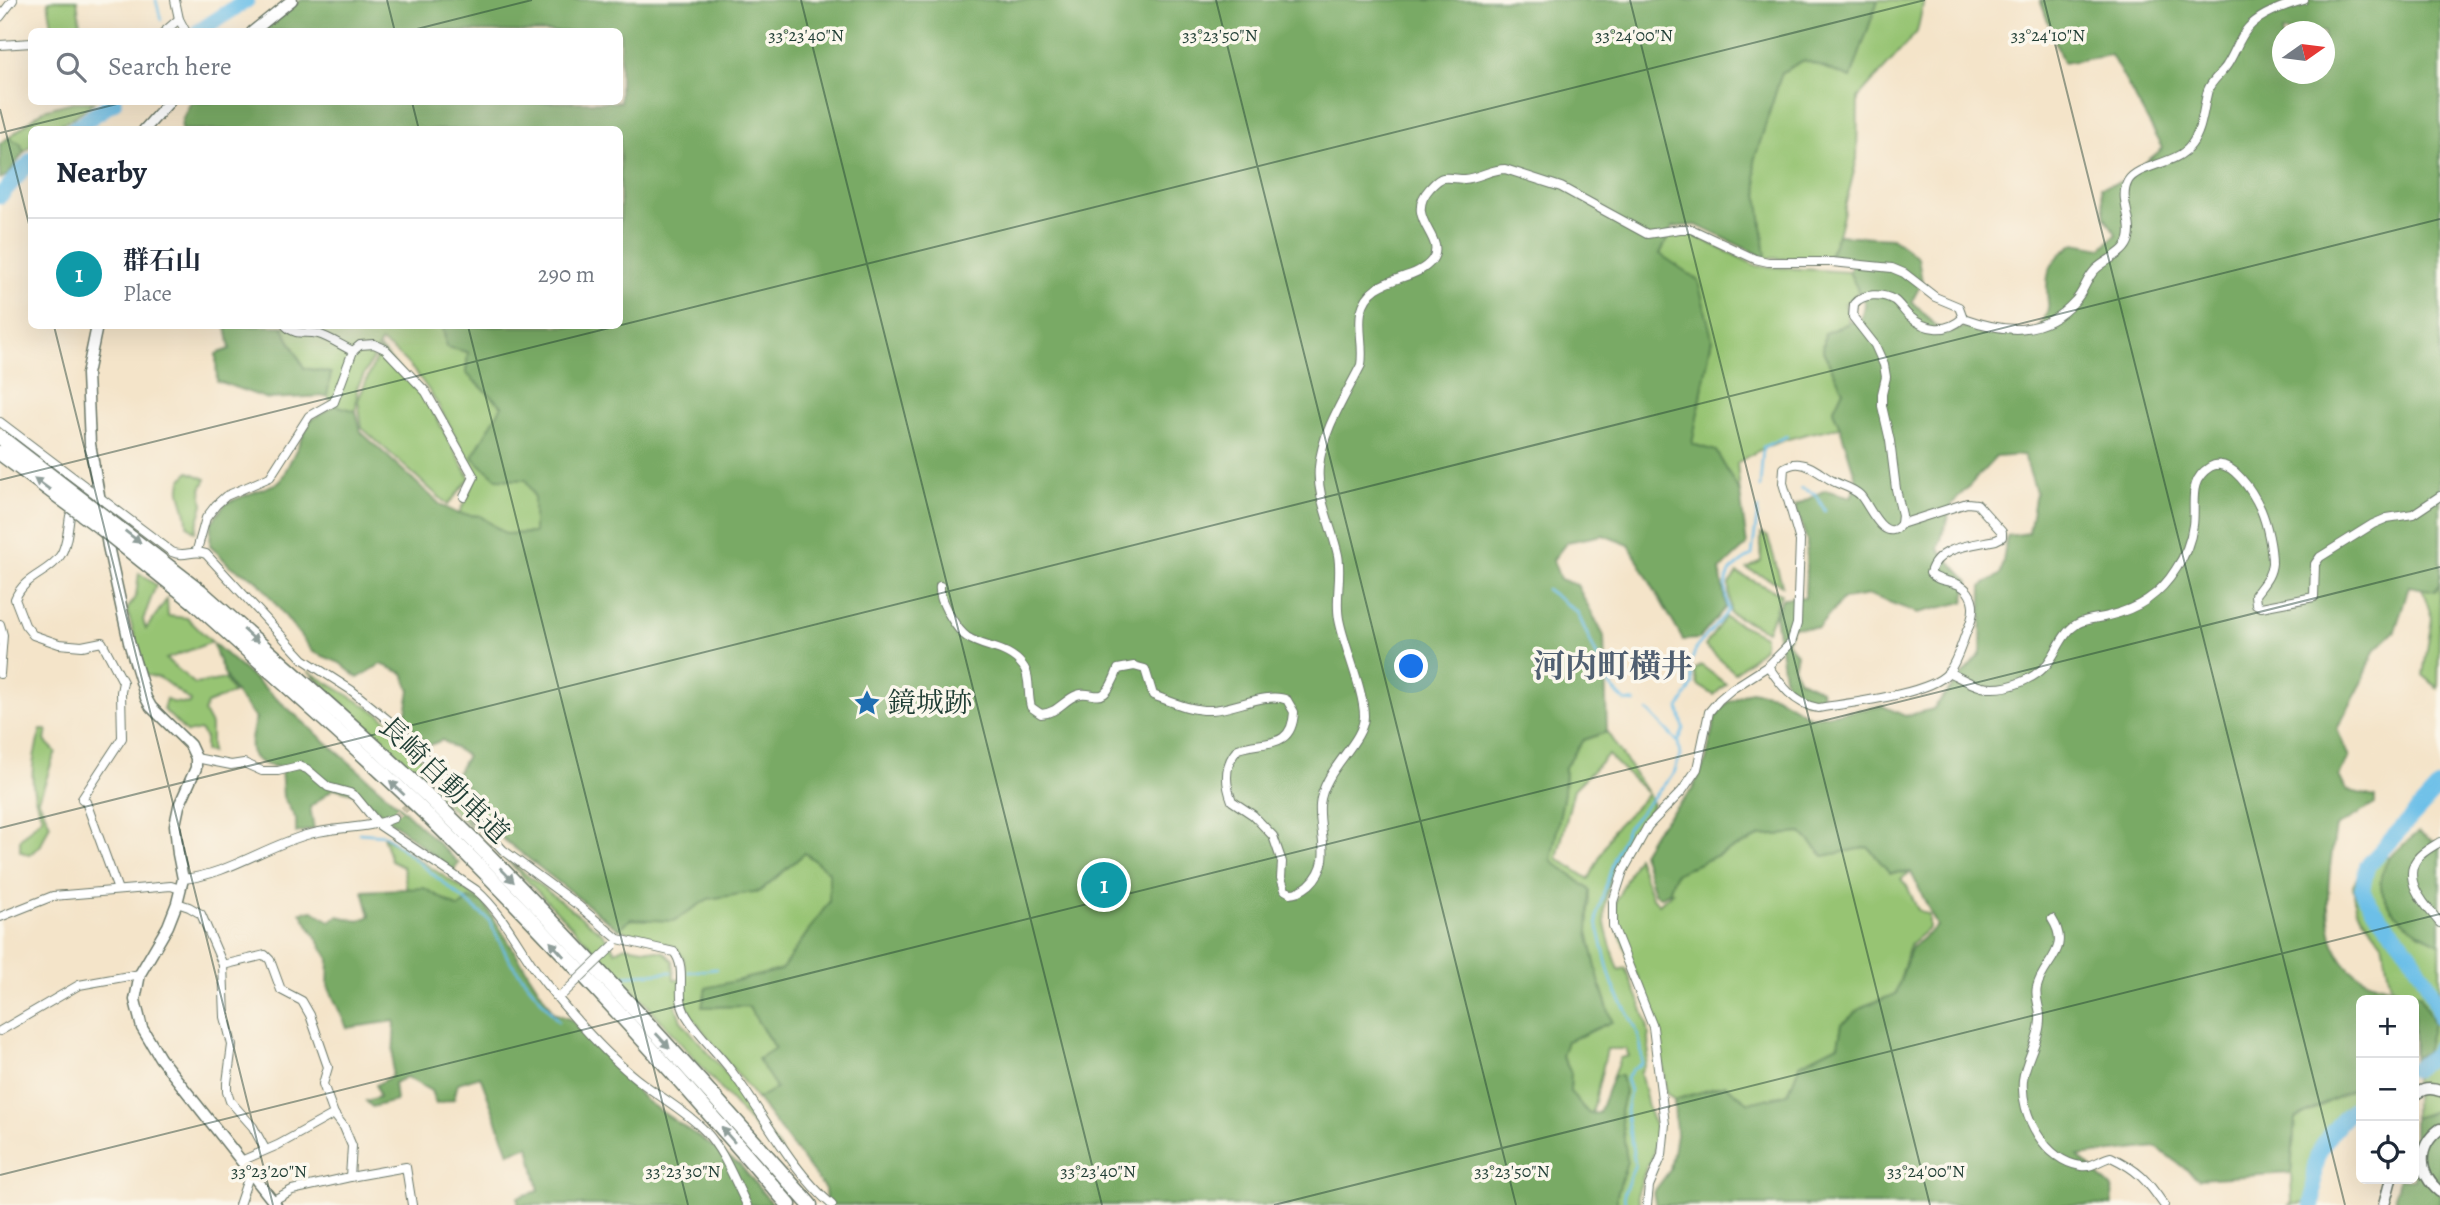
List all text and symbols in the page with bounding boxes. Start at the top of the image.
north arrow [2272,21,2335,84]
text: 33°23'40"N [768,23,844,47]
text: 33°23'50"N [1182,23,1258,47]
text: 33°24'00"N [1595,23,1673,47]
text: 33°24'10"N [2011,23,2085,47]
search box [28,28,623,105]
icon: search [52,48,90,86]
text: Search here [108,49,232,84]
text: Nearby [56,152,147,192]
text: 群石山 [123,243,201,278]
text: 1 [75,259,83,290]
text: 290 m [538,259,595,290]
text: Place [123,278,172,309]
one-way arrow [33,477,51,491]
one-way arrow [124,529,141,544]
one-way arrow [243,628,260,643]
district label: 河内町横井 [1533,644,1693,688]
your location [1394,649,1428,683]
place label: 鏡城跡 [888,684,972,722]
place icon: 鏡城跡 [852,688,882,718]
street label: 長崎自動車道 [370,708,518,852]
one-way arrow [389,779,406,796]
pin: 1 [1081,859,1127,911]
one-way arrow [498,866,514,883]
one-way arrow [550,941,566,958]
map controls [2356,995,2419,1184]
button: + [2356,995,2419,1058]
one-way arrow [654,1032,670,1049]
button: − [2356,1058,2419,1121]
button: locate [2356,1121,2419,1184]
one-way arrow [721,1126,736,1143]
text: 33°23'20"N [231,1159,307,1183]
text: 33°23'30"N [645,1159,721,1183]
text: 33°23'40"N [1060,1159,1136,1183]
text: 33°23'50"N [1474,1159,1550,1183]
text: 33°24'00"N [1887,1159,1965,1183]

